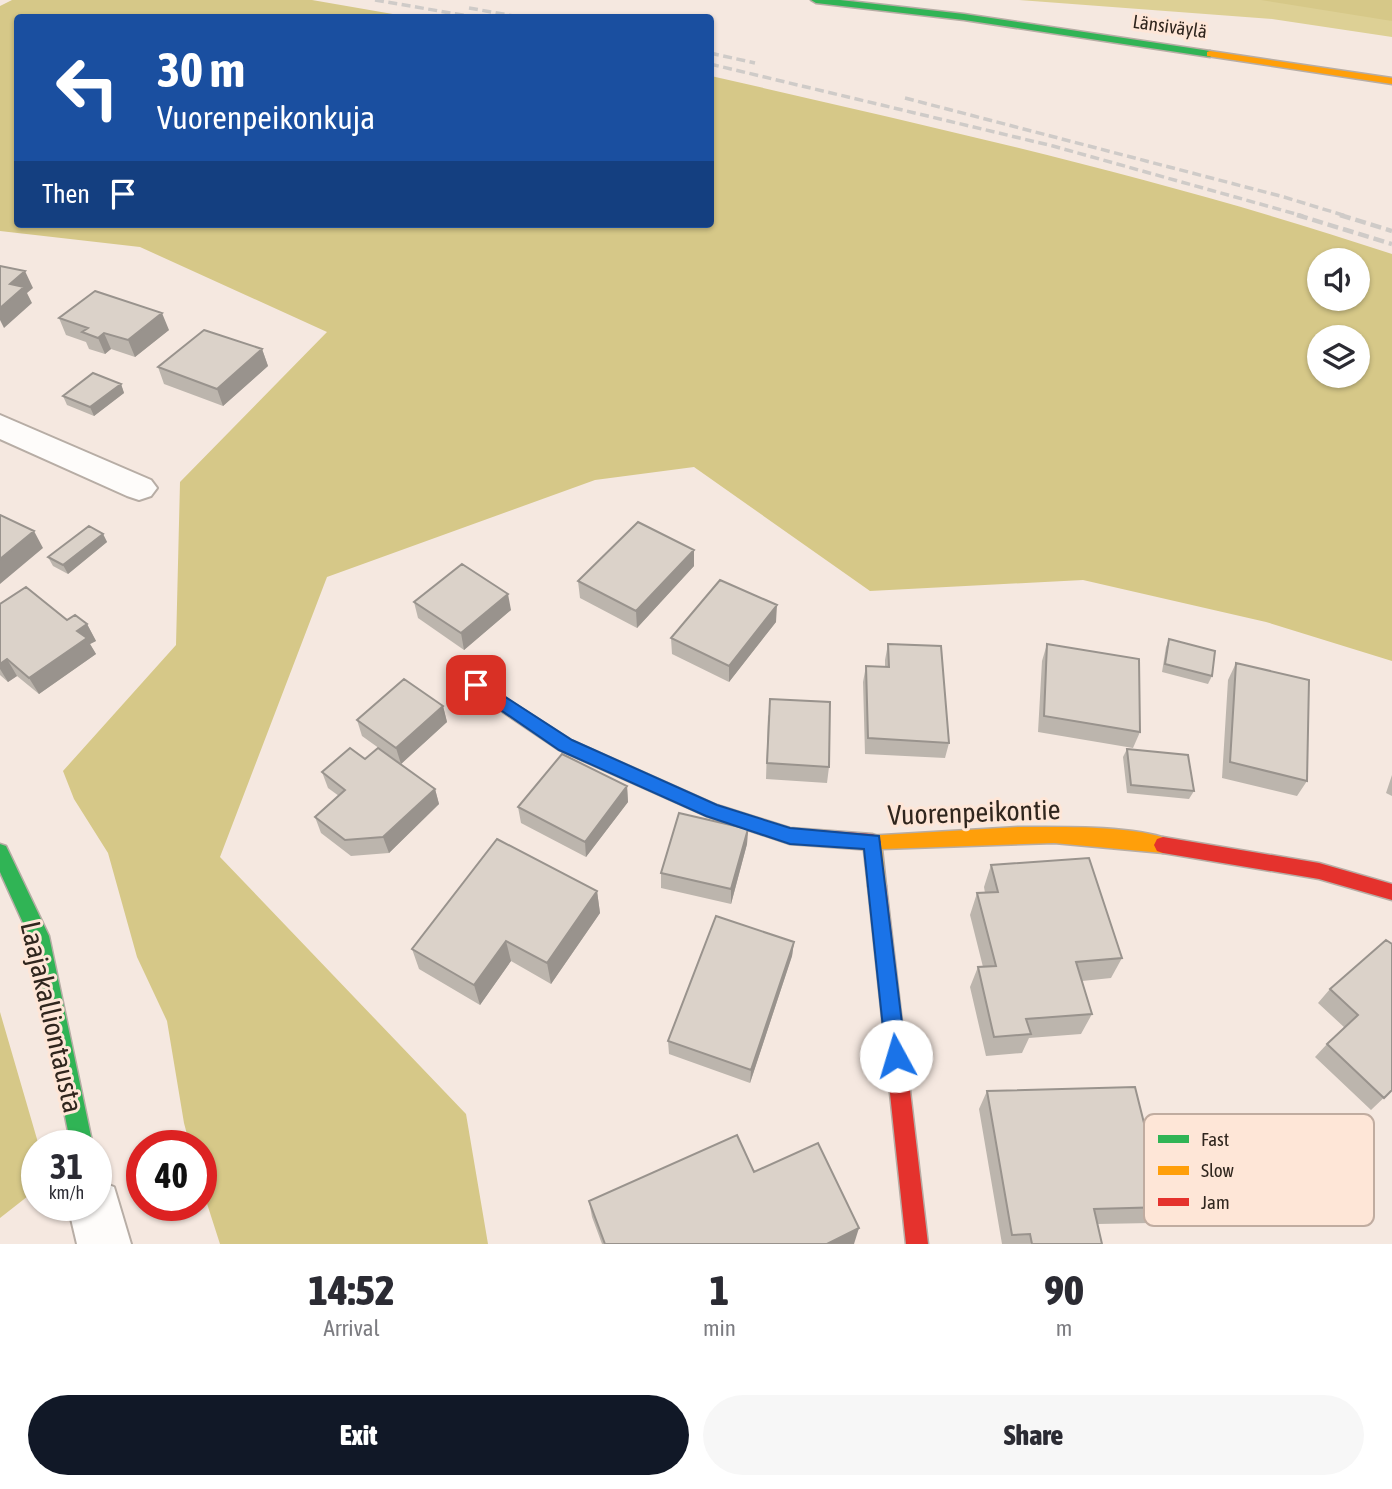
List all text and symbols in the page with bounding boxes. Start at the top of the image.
street label: Länsiväylä [1132,10,1208,42]
text: 30 m [157,41,245,97]
icon: left [42,42,133,133]
text: Vuorenpeikonkuja [157,99,375,136]
icon: arrive [104,175,142,213]
text: Then [42,179,90,209]
map controls [1307,248,1370,388]
button: sound [1307,248,1370,311]
button: layers [1307,325,1370,388]
pin [446,655,506,715]
icon: arrive [457,666,495,704]
street label: Vuorenpeikontie [887,793,1061,831]
street label: Laajakalliontausta [14,918,90,1116]
position arrow [859,1019,933,1093]
legend [1144,1114,1374,1226]
text: Fast [1201,1128,1229,1150]
speed limit sign: 40 [126,1130,217,1221]
text: 31 [50,1146,83,1186]
text: Slow [1201,1159,1235,1181]
text: km/h [49,1182,84,1203]
text: Jam [1201,1191,1230,1213]
text: 14:52 [308,1266,395,1314]
text: 1 [710,1266,729,1314]
text: 90 [1044,1266,1084,1314]
text: Arrival [323,1315,380,1341]
text: min [703,1315,736,1341]
text: m [1056,1315,1072,1341]
button: Exit [28,1395,689,1475]
button: Share [703,1395,1364,1475]

